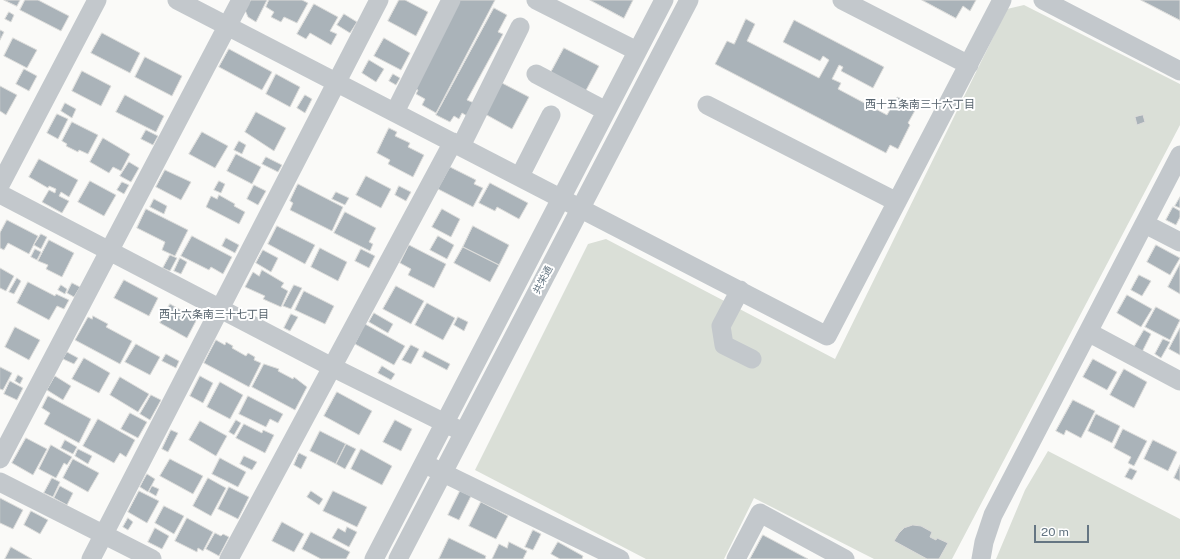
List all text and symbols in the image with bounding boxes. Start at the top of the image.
district label: 西十五条南三十六丁目 [865,98,975,112]
street label: 共栄通 [531,264,555,296]
district label: 西十六条南三十七丁目 [159,308,269,322]
scale bar [1036,517,1091,543]
text: 20 m [1041,525,1069,539]

